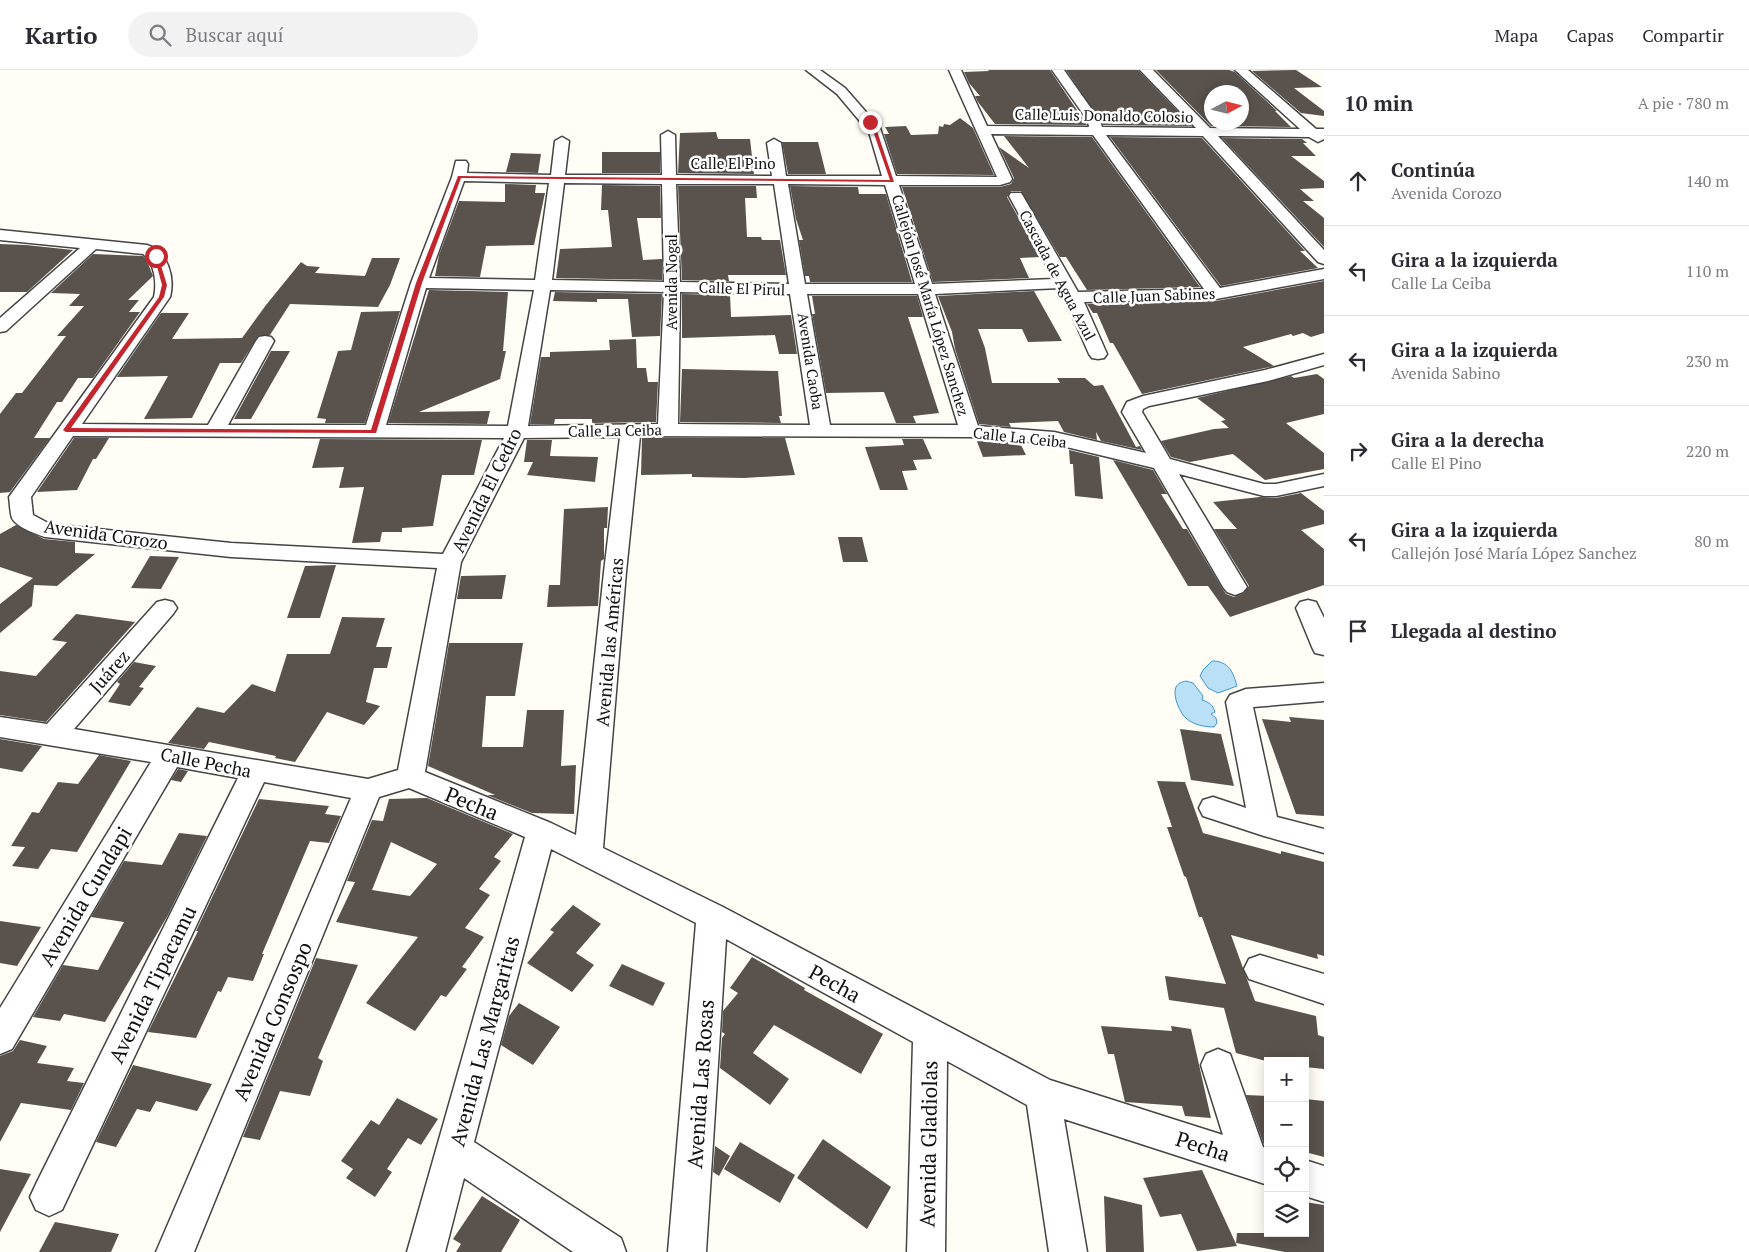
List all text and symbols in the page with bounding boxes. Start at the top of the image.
search box [128,12,478,57]
text: Kartio [25,19,98,51]
icon: search [146,21,174,49]
text: Buscar aquí [186,22,283,47]
text: Mapa [1494,23,1538,47]
text: Capas [1566,23,1614,47]
text: Compartir [1642,23,1724,47]
north arrow [1204,85,1249,130]
text: 10 min [1344,89,1413,117]
text: A pie · 780 m [1638,92,1729,114]
street label: Calle Luis Donaldo Colosio [1014,103,1194,127]
route end [859,111,882,134]
street label: Calle El Pino [690,153,776,173]
text: Continúa [1391,157,1475,182]
icon: ahead [1344,167,1372,195]
text: 140 m [1686,170,1729,192]
text: Avenida Corozo [1391,182,1502,204]
street label: Callejón José María López Sanchez [888,192,974,418]
street label: Cascada de Agua Azul [1015,206,1101,344]
street label: Avenida Nogal [661,234,681,330]
route start [145,245,168,268]
text: Gira a la izquierda [1391,247,1558,272]
icon: left [1344,257,1372,285]
text: 110 m [1686,260,1729,282]
text: Calle La Ceiba [1391,272,1491,294]
street label: Calle El Pirul [698,276,786,300]
street label: Calle Juan Sabines [1092,283,1216,307]
street label: Avenida Caoba [793,311,829,412]
text: Gira a la izquierda [1391,337,1558,362]
icon: left [1344,347,1372,375]
text: 230 m [1686,350,1729,372]
text: Avenida Sabino [1391,362,1500,384]
street label: Calle La Ceiba [568,419,663,441]
street label: Calle La Ceiba [972,422,1068,452]
street label: Avenida El Cedro [445,424,527,556]
text: Gira a la derecha [1391,427,1544,452]
icon: right [1344,437,1372,465]
text: 220 m [1686,440,1729,462]
text: Calle El Pino [1391,452,1482,474]
street label: Avenida Corozo [43,513,169,555]
text: Gira a la izquierda [1391,517,1558,542]
icon: left [1344,527,1372,555]
text: 80 m [1694,530,1729,552]
text: Callejón José María López Sanchez [1391,542,1637,564]
street label: Avenida las Américas [590,557,628,727]
icon: arrive [1344,617,1372,645]
text: Llegada al destino [1391,618,1557,643]
street label: Juárez [83,644,135,698]
street label: Calle Pecha [158,741,254,783]
street label: Pecha [441,780,503,826]
street label: Avenida Cundapi [32,821,138,971]
street label: Avenida Tipacamu [102,900,202,1068]
street label: Avenida Las Margaritas [442,933,526,1149]
street label: Avenida Consospo [226,937,318,1105]
street label: Pecha [804,957,866,1009]
street label: Avenida Las Rosas [680,998,720,1170]
map controls [1264,1057,1309,1237]
button: + [1264,1057,1309,1102]
street label: Avenida Gladiolas [913,1060,943,1228]
button: − [1264,1102,1309,1147]
street label: Pecha [1172,1124,1234,1168]
button: locate [1264,1147,1309,1192]
button: layers [1264,1192,1309,1237]

